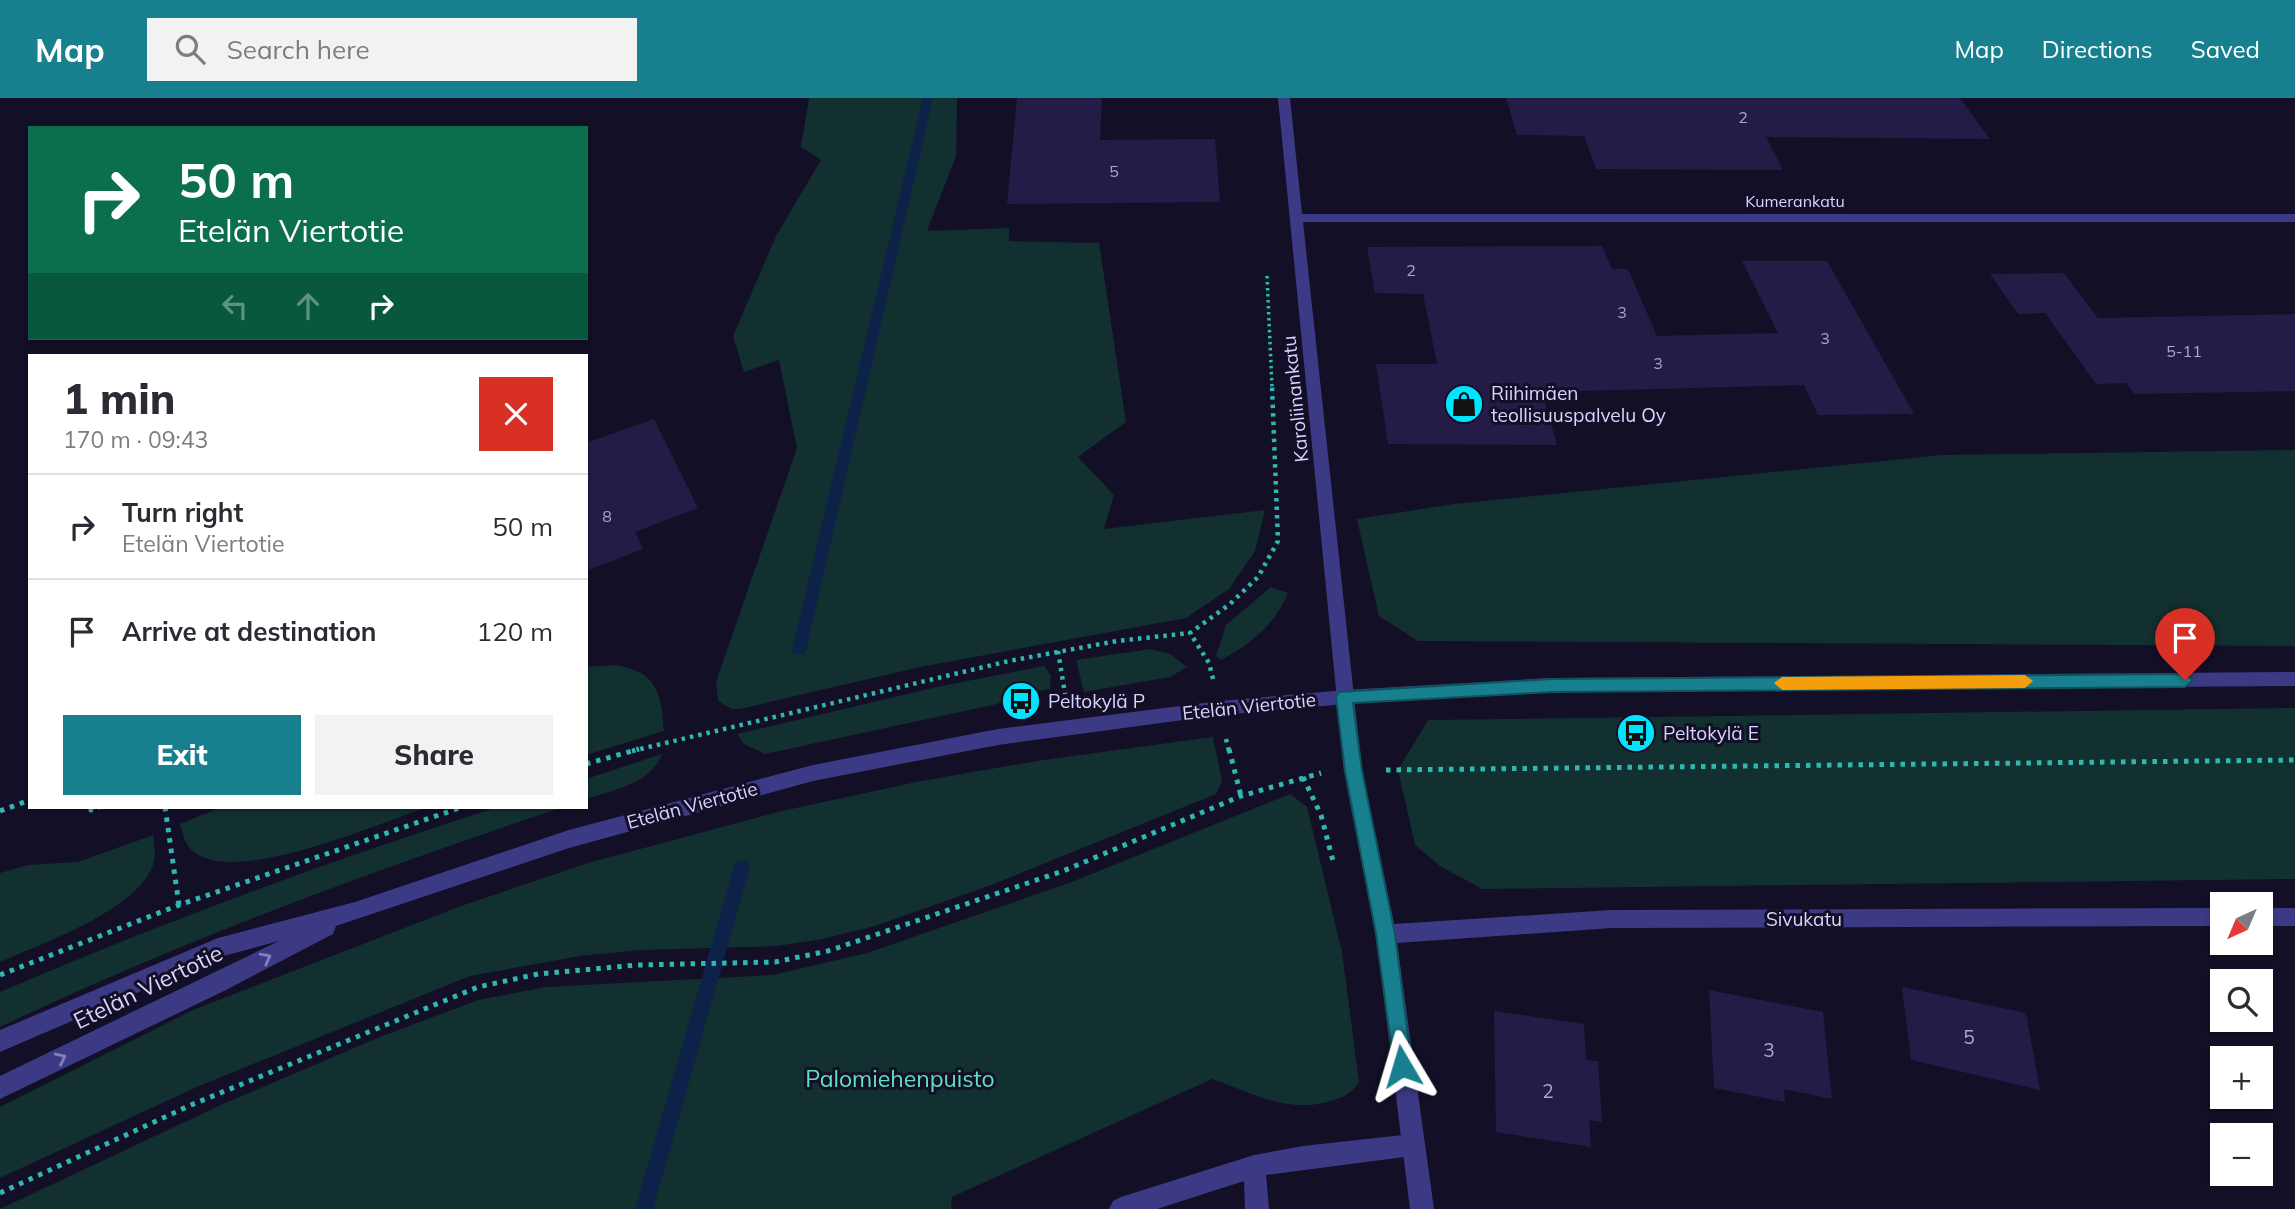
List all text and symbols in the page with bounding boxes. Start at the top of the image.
search box [147,18,637,81]
text: Map [35,29,105,70]
icon: search [171,30,209,68]
text: Search here [227,33,370,66]
text: Map [1954,34,2004,64]
text: Directions [2042,34,2153,64]
text: Saved [2191,34,2260,64]
house number: 2 [1738,107,1748,127]
text: 50 m [178,149,294,210]
icon: right [63,154,154,245]
house number: 5 [1109,161,1119,181]
street label: Kumerankatu [1745,191,1845,211]
text: Etelän Viertotie [178,210,404,250]
house number: 2 [1406,260,1416,280]
icon: left [216,287,254,325]
icon: ahead [289,287,327,325]
icon: right [362,287,400,325]
house number: 3 [1617,302,1627,322]
house number: 3 [1820,328,1830,348]
street label: Karoliinankatu [1276,335,1314,463]
house number: 5-11 [2166,341,2202,361]
house number: 3 [1653,353,1663,373]
text: 1 min [63,372,176,425]
button: close [479,377,553,451]
place label: Riihimäen teollisuuspalvelu Oy [1491,381,1666,427]
shop icon: Riihimäen teollisuuspalvelu Oy [1443,383,1485,425]
text: 170 m · 09:43 [63,425,208,454]
text: Turn right [122,496,243,529]
house number: 8 [602,506,612,526]
icon: right [63,508,101,546]
text: 50 m [492,510,553,543]
text: Etelän Viertotie [122,529,285,558]
pin [2155,608,2215,680]
icon: arrive [63,613,101,651]
text: Arrive at destination [122,615,377,648]
text: 120 m [477,615,553,648]
icon: arrive [2166,619,2204,657]
bus stop icon: Peltokylä P [1000,680,1042,722]
street label: Etelän Viertotie [1181,687,1317,725]
place label: Peltokylä P [1048,689,1145,713]
bus stop icon: Peltokylä E [1615,712,1657,754]
button: Exit [63,715,301,795]
button: Share [315,715,553,795]
place label: Peltokylä E [1663,721,1759,745]
street label: Etelän Viertotie [624,776,760,834]
north arrow [2210,892,2273,956]
map controls [2210,892,2273,1186]
street label: Sivukatu [1766,907,1842,931]
street label: Etelän Viertotie [68,938,227,1035]
one-way arrow [258,953,271,967]
button: search [2210,969,2273,1032]
house number: 5 [1963,1025,1975,1049]
position arrow [1365,1029,1439,1103]
house number: 3 [1763,1038,1775,1062]
button: + [2210,1046,2273,1109]
one-way arrow [54,1053,66,1067]
park label: Palomiehenpuisto [805,1064,995,1093]
house number: 2 [1542,1079,1554,1103]
button: − [2210,1123,2273,1186]

